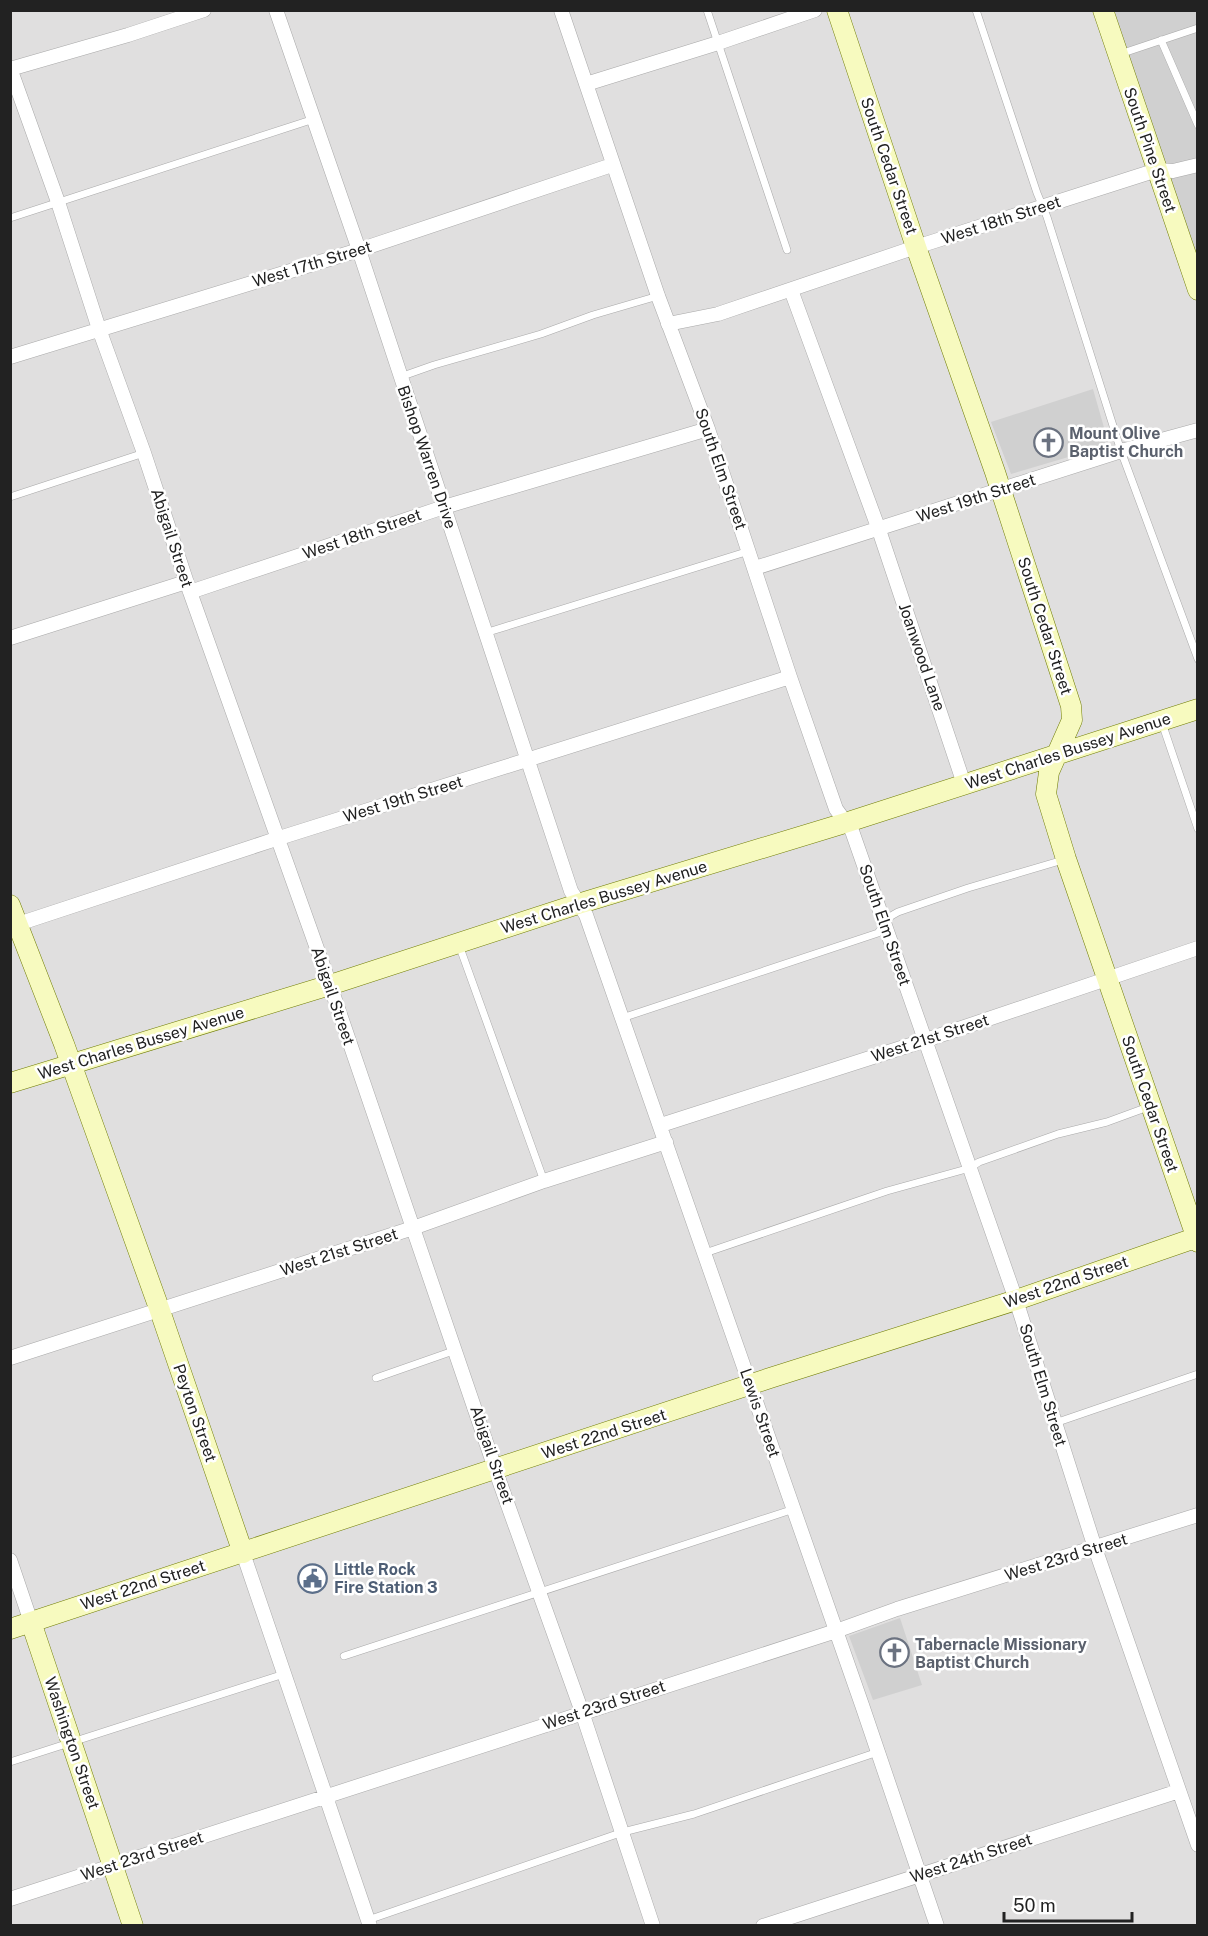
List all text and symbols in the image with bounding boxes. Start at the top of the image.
street label: South Pine Street [1120,85,1180,215]
street label: South Cedar Street [857,95,921,237]
street label: West 18th Street [939,192,1063,248]
street label: West 17th Street [250,237,374,291]
street label: Bishop Warren Drive [394,383,460,531]
street label: South Elm Street [691,406,751,532]
place label: Mount Olive Baptist Church [1069,424,1183,461]
church icon: Mount Olive Baptist Church [1032,426,1064,458]
street label: West 19th Street [914,470,1038,526]
street label: Abigail Street [147,486,197,590]
street label: West 18th Street [300,505,424,563]
street label: South Cedar Street [1014,555,1076,697]
street label: Joanwood Lane [895,601,949,713]
street label: West Charles Bussey Avenue [963,709,1173,793]
street label: West 19th Street [341,772,465,826]
street label: West Charles Bussey Avenue [499,857,709,937]
street label: South Elm Street [855,862,915,988]
street label: Abigail Street [307,944,359,1048]
street label: West Charles Bussey Avenue [36,1003,246,1083]
street label: West 21st Street [869,1010,991,1066]
street label: South Cedar Street [1118,1033,1182,1175]
street label: West 21st Street [278,1224,400,1280]
street label: West 22nd Street [1001,1252,1131,1312]
street label: South Elm Street [1015,1321,1071,1449]
street label: Peyton Street [169,1361,221,1465]
street label: Lewis Street [736,1366,784,1460]
street label: Abigail Street [466,1403,518,1507]
street label: West 22nd Street [539,1405,669,1463]
street label: West 23rd Street [1002,1529,1130,1585]
street label: West 22nd Street [78,1556,208,1614]
place label: Little Rock Fire Station 3 [334,1560,438,1597]
public building icon: Little Rock Fire Station 3 [297,1562,329,1594]
place label: Tabernacle Missionary Baptist Church [915,1635,1087,1672]
church icon: Tabernacle Missionary Baptist Church [878,1637,910,1669]
street label: Washington Street [40,1674,104,1812]
street label: West 23rd Street [540,1676,668,1734]
street label: West 23rd Street [78,1827,206,1885]
street label: West 24th Street [908,1829,1034,1887]
scale bar [1004,1885,1132,1923]
text: 50 m [1013,1895,1056,1916]

